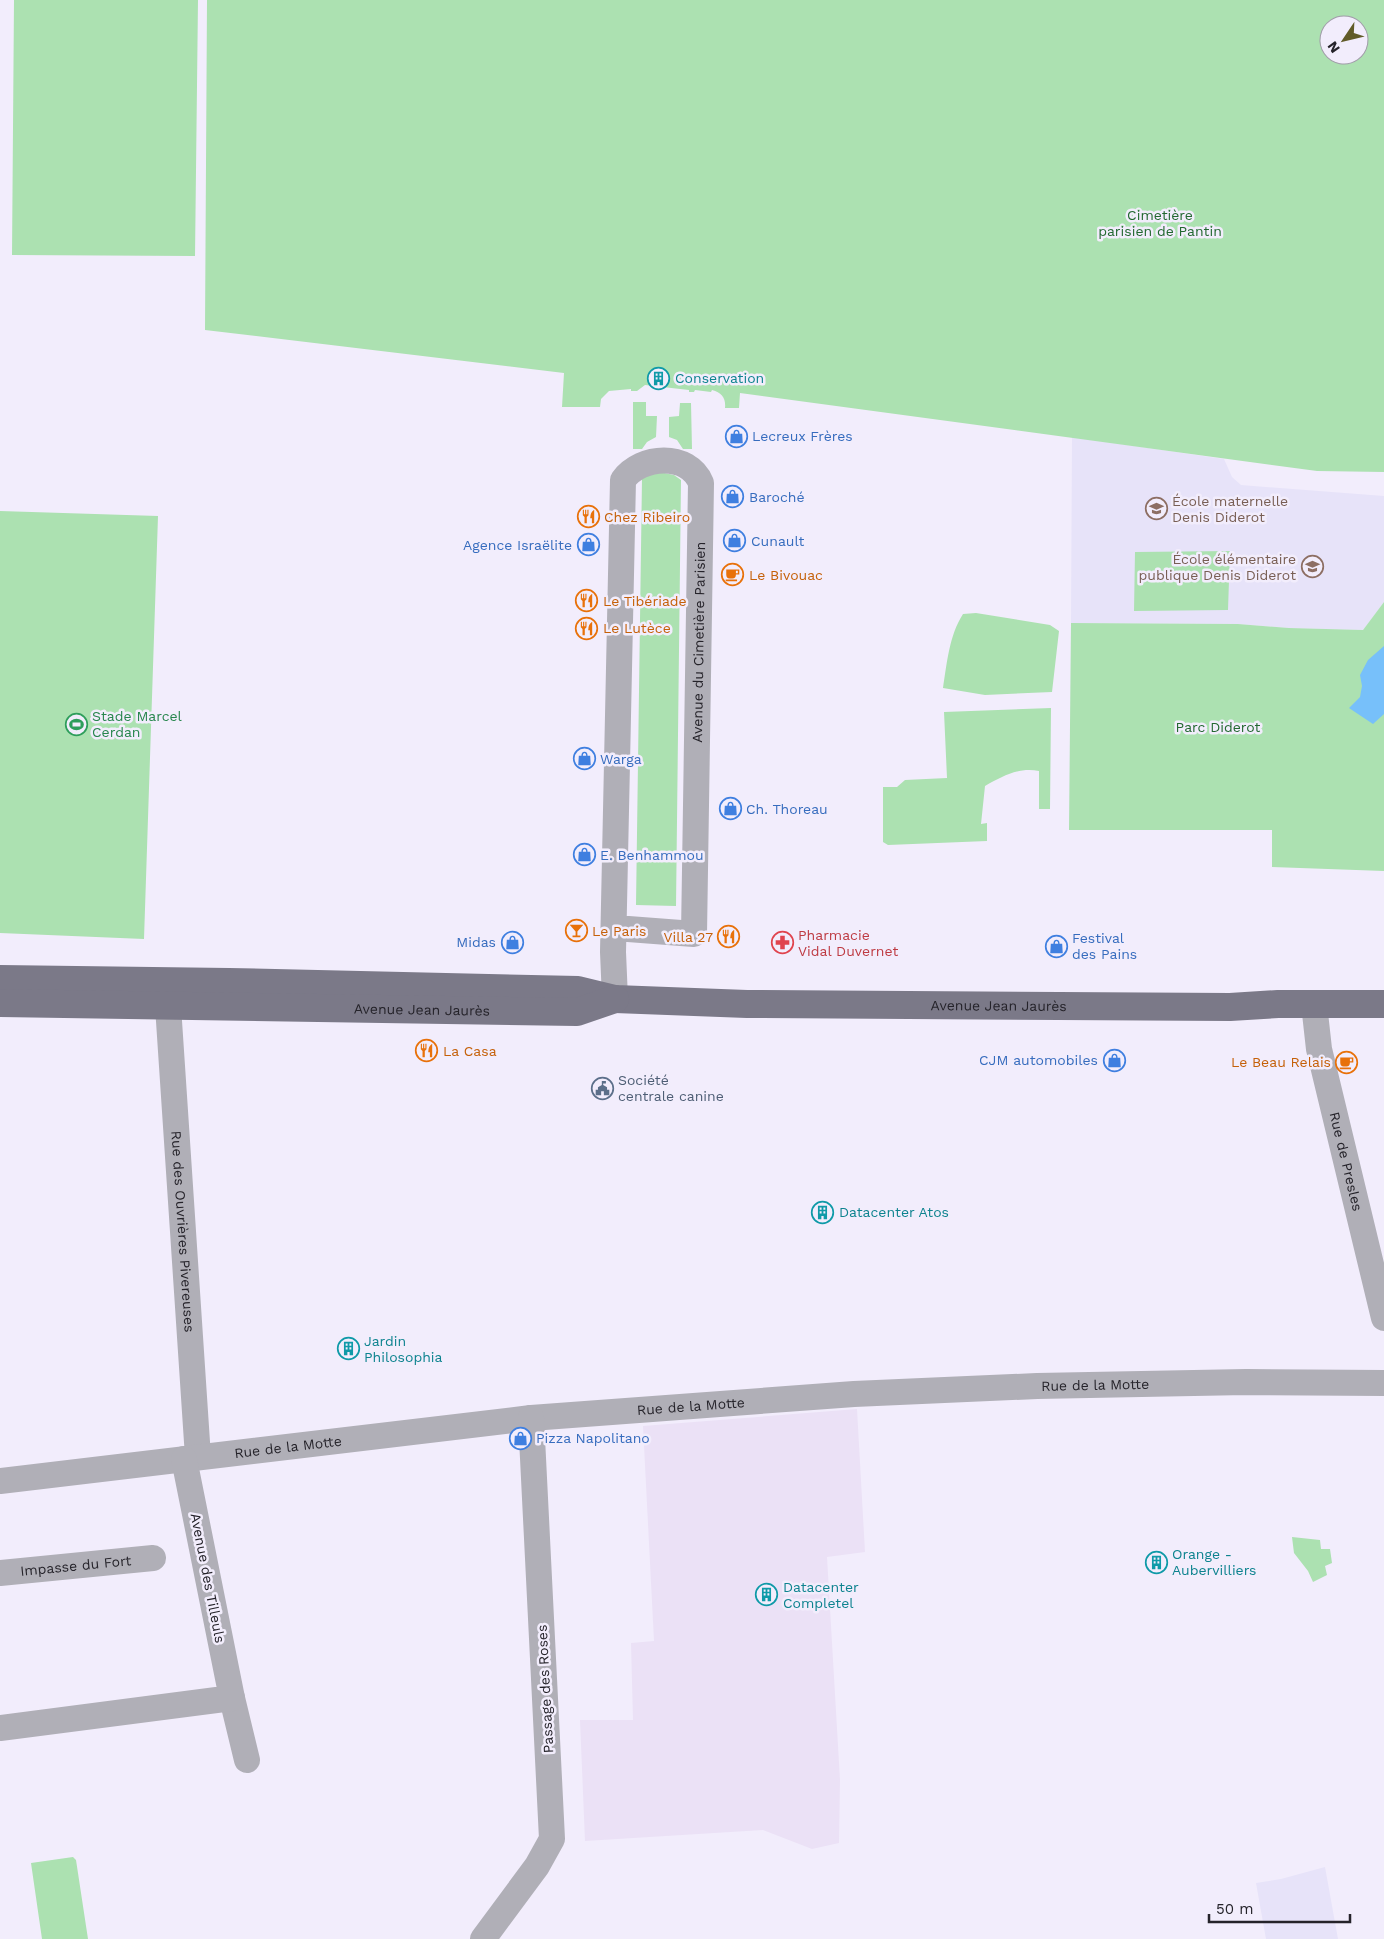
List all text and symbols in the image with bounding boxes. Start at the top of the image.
north arrow [1319,15,1369,65]
text: N [1324,39,1343,56]
park label: Cimetière parisien de Pantin [1098,207,1222,239]
building icon: Conservation [647,366,671,390]
place label: Conservation [675,370,764,386]
shop icon: Lecreux Frères [724,424,748,448]
place label: Lecreux Frères [752,428,853,444]
shop icon: Baroché [721,485,745,509]
place label: Baroché [749,489,805,505]
place label: École maternelle Denis Diderot [1172,493,1288,525]
school or university icon: École maternelle Denis Diderot [1144,497,1168,521]
restaurant icon: Chez Ribeiro [576,505,600,529]
place label: Chez Ribeiro [604,509,690,525]
shop icon: Cunault [723,529,747,553]
shop icon: Agence Israëlite [576,533,600,557]
place label: Cunault [751,533,804,549]
place label: Agence Israëlite [463,537,572,553]
street label: Avenue du Cimetière Parisien [689,542,708,743]
place label: École élémentaire publique Denis Diderot [1139,551,1296,583]
school or university icon: École élémentaire publique Denis Diderot [1300,555,1324,579]
cafe icon: Le Bivouac [721,563,745,587]
place label: Le Bivouac [749,567,823,583]
restaurant icon: Le Tibériade [575,589,599,613]
place label: Le Tibériade [603,593,687,609]
restaurant icon: Le Lutèce [575,616,599,640]
place label: Le Lutèce [603,620,671,636]
place label: Stade Marcel Cerdan [92,708,183,740]
sports icon: Stade Marcel Cerdan [64,712,88,736]
park label: Parc Diderot [1176,719,1261,735]
shop icon: Warga [572,747,596,771]
place label: Warga [600,751,642,767]
shop icon: Ch. Thoreau [718,797,742,821]
place label: Ch. Thoreau [746,801,828,817]
shop icon: E. Benhammou [572,843,596,867]
place label: E. Benhammou [600,847,704,863]
bar icon: Le Paris [564,919,588,943]
place label: Le Paris [592,923,646,939]
restaurant icon: Villa 27 [717,925,741,949]
place label: Pharmacie Vidal Duvernet [798,927,898,959]
place label: Villa 27 [664,929,713,945]
shop icon: Midas [500,930,524,954]
place label: Festival des Pains [1072,930,1137,962]
pharmacy icon: Pharmacie Vidal Duvernet [770,931,794,955]
place label: Midas [456,934,496,950]
shop icon: Festival des Pains [1044,934,1068,958]
street label: Avenue Jean Jaurès [931,997,1067,1014]
street label: Avenue Jean Jaurès [354,1001,490,1019]
restaurant icon: La Casa [415,1039,439,1063]
place label: La Casa [443,1043,497,1059]
shop icon: CJM automobiles [1102,1048,1126,1072]
cafe icon: Le Beau Relais [1335,1050,1359,1074]
place label: CJM automobiles [979,1052,1098,1068]
place label: Le Beau Relais [1231,1054,1331,1070]
place label: Société centrale canine [618,1072,724,1104]
public building icon: Société centrale canine [590,1076,614,1100]
street label: Rue de Presles [1326,1110,1366,1213]
street label: Rue des Ouvrières Pivereuses [168,1130,198,1333]
building icon: Datacenter Atos [811,1200,835,1224]
place label: Datacenter Atos [839,1204,949,1220]
place label: Jardin Philosophia [364,1333,443,1365]
building icon: Jardin Philosophia [336,1337,360,1361]
street label: Rue de la Motte [1041,1376,1149,1394]
street label: Rue de la Motte [636,1394,745,1418]
shop icon: Pizza Napolitano [508,1426,532,1450]
place label: Pizza Napolitano [536,1430,650,1446]
street label: Rue de la Motte [233,1433,343,1461]
street label: Avenue des Tilleuls [188,1512,228,1644]
place label: Orange - Aubervilliers [1172,1546,1257,1578]
building icon: Orange - Aubervilliers [1144,1550,1168,1574]
street label: Impasse du Fort [19,1552,132,1579]
place label: Datacenter Completel [783,1579,859,1611]
building icon: Datacenter Completel [755,1583,779,1607]
street label: Passage des Roses [534,1624,556,1754]
scale bar [1209,1892,1350,1924]
text: 50 m [1216,1900,1253,1918]

